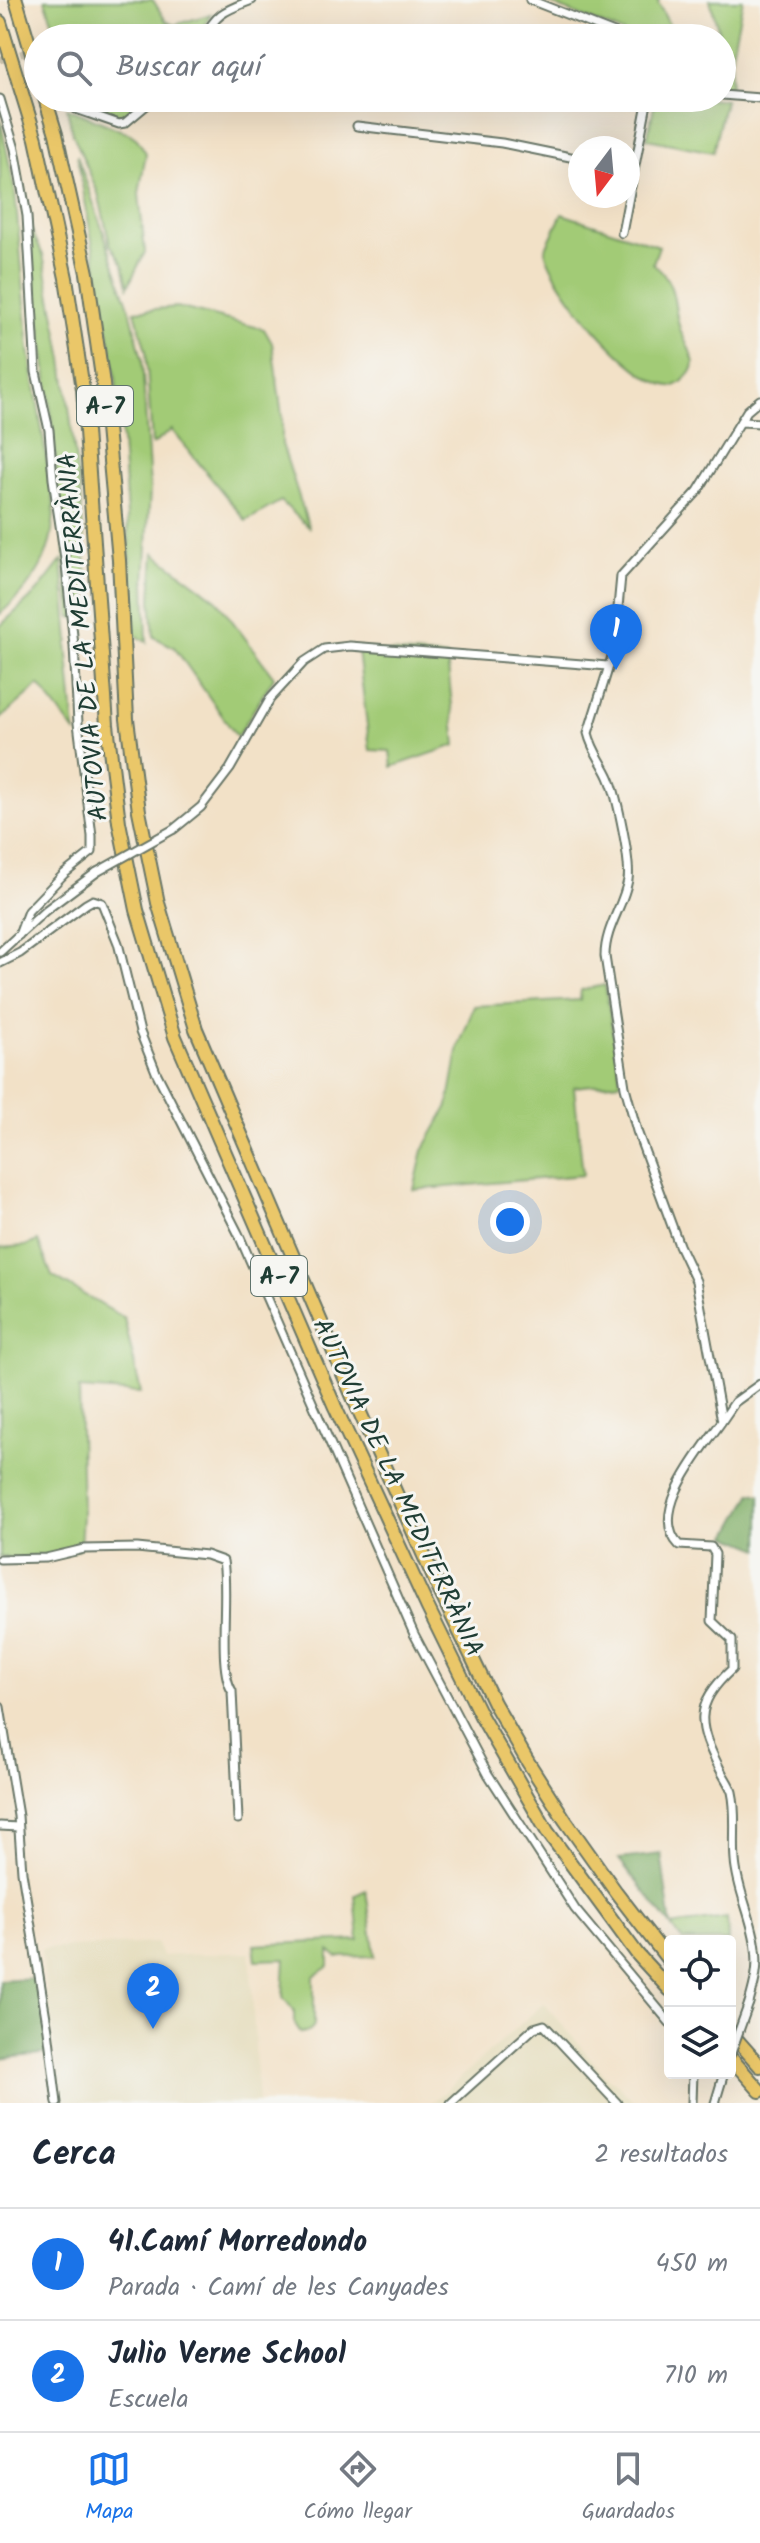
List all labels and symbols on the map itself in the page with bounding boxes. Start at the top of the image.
north arrow [568,136,640,208]
road number: A-7 [77,386,133,426]
street label: AUTOVIA DE LA MEDITERRÀNIA [47,451,121,823]
pin: 1 [590,604,642,670]
your location [490,1202,530,1242]
road number: A-7 [251,1256,307,1296]
street label: AUTOVIA DE LA MEDITERRÀNIA [300,1312,494,1664]
pin: 2 [127,1963,179,2029]

